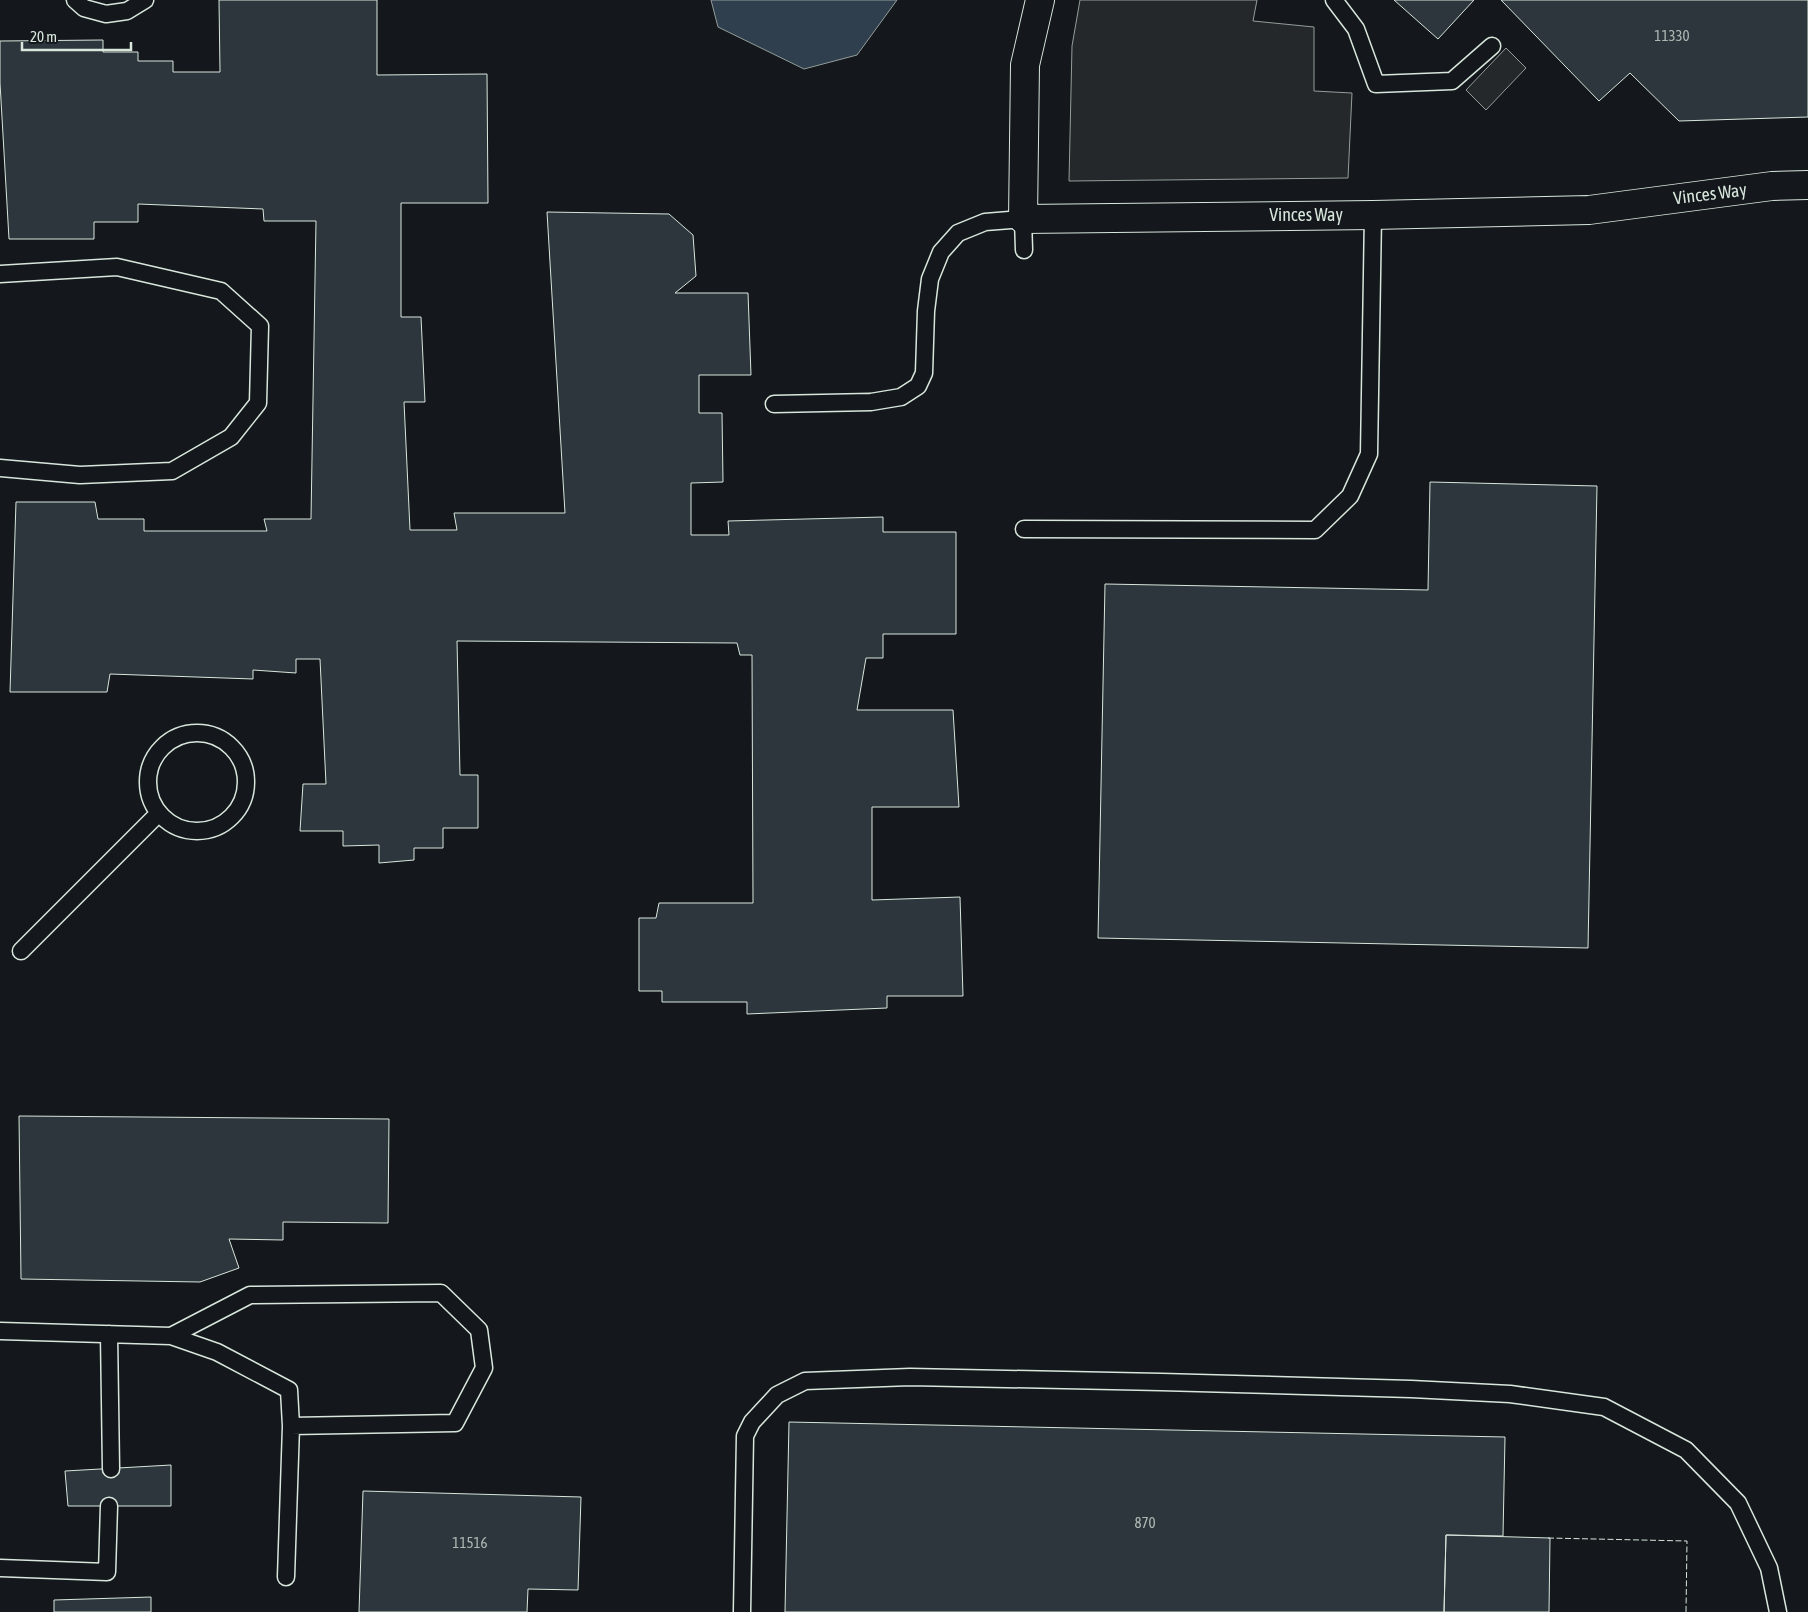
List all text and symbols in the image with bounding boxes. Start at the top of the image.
scale bar [22,20,131,52]
house number: 11330 [1654,27,1690,44]
text: 20 m [30,28,57,45]
street label: Vinces Way [1672,179,1748,208]
street label: Vinces Way [1269,204,1343,225]
house number: 870 [1134,1514,1156,1531]
house number: 11516 [452,1534,488,1551]

